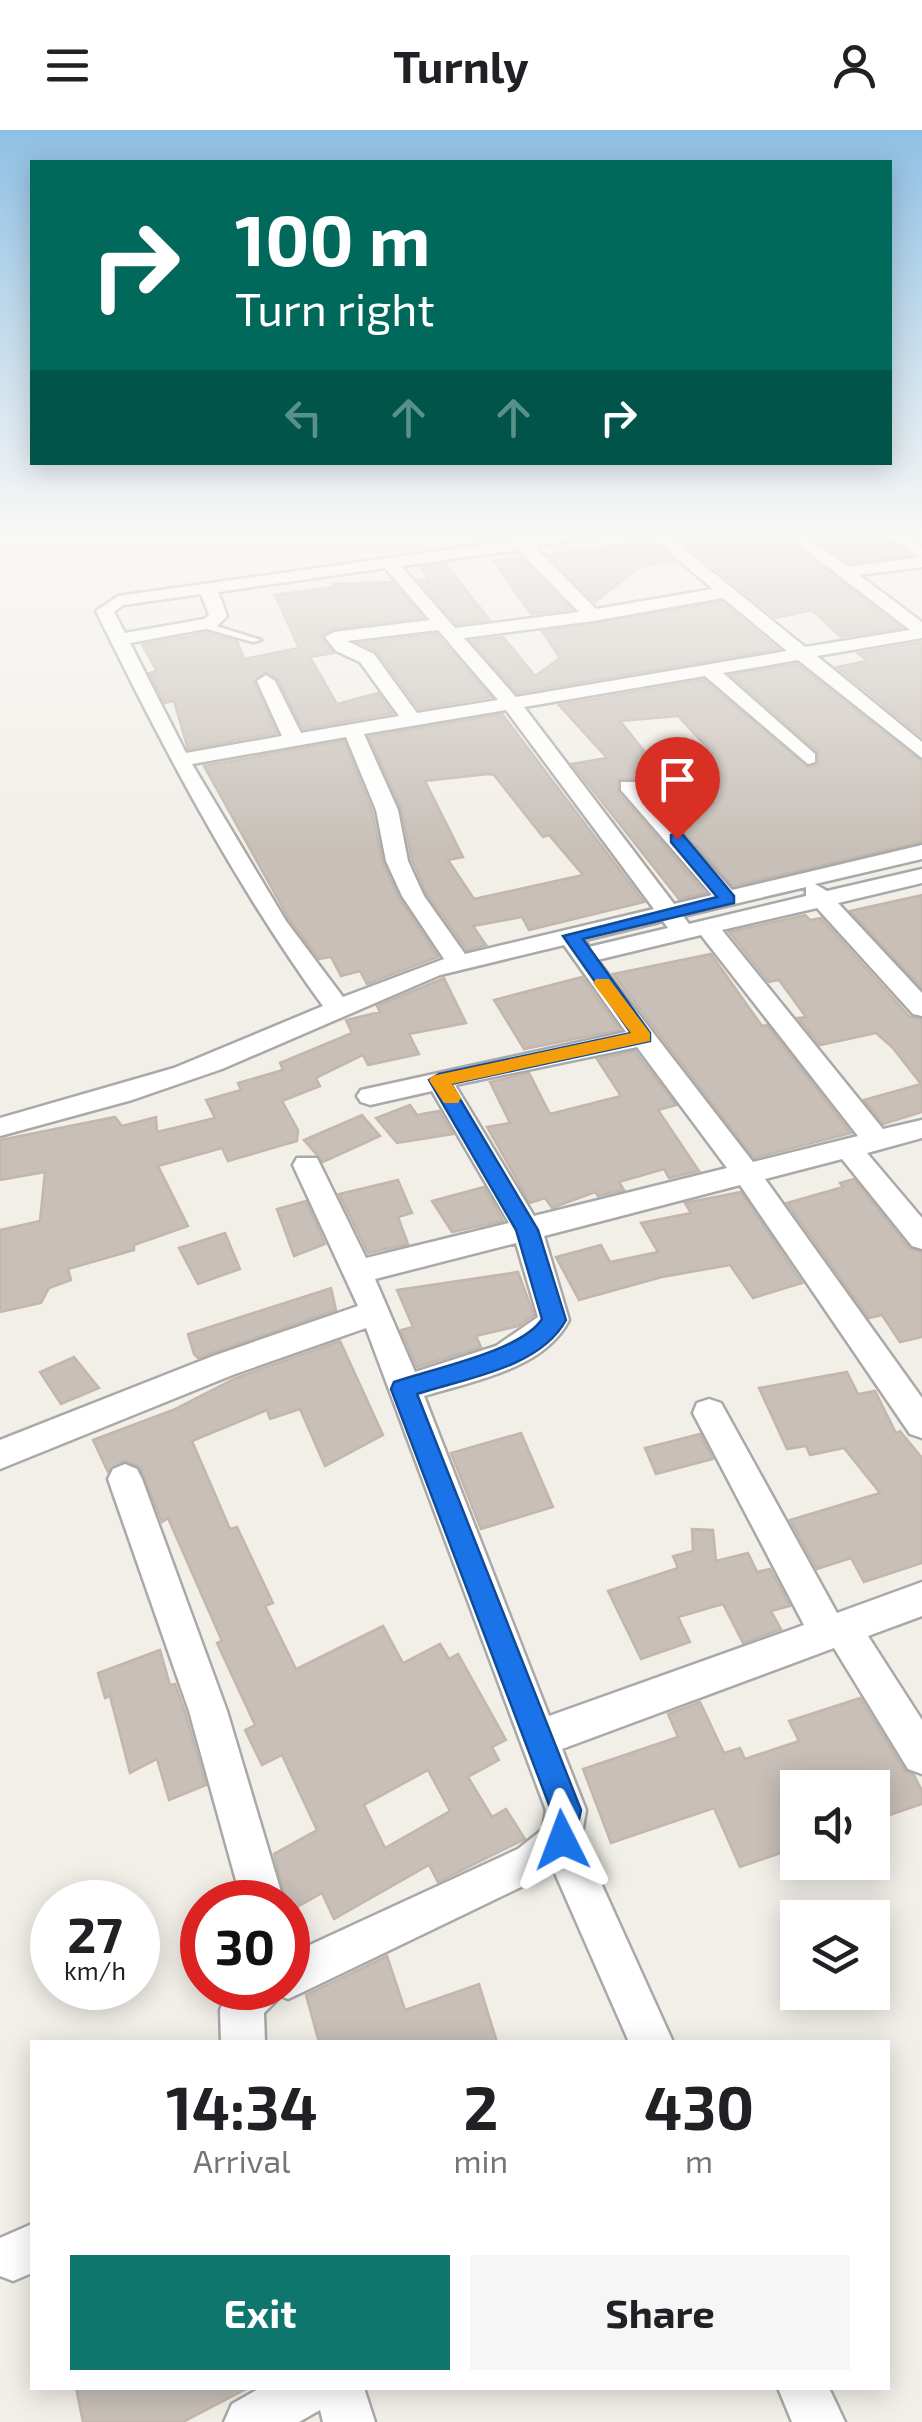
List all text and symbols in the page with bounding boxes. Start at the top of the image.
icon: menu [40,38,95,93]
text: Turnly [393,38,529,92]
icon: person [827,38,882,93]
text: 100 m [235,196,430,280]
icon: right [70,200,200,330]
text: Turn right [235,281,435,335]
icon: left [276,390,331,445]
icon: ahead [381,390,436,445]
icon: ahead [486,390,541,445]
icon: right [591,390,646,445]
pin [635,737,720,840]
icon: arrive [650,752,705,807]
map controls [780,1770,890,2010]
button: sound [780,1770,890,1880]
position arrow [510,1788,614,1892]
speed limit sign: 30 [180,1880,310,2010]
button: layers [780,1900,890,2010]
text: 27 [67,1903,123,1963]
text: km/h [64,1955,126,1985]
text: 14:34 [166,2070,318,2142]
text: 2 [463,2070,498,2142]
text: 430 [644,2070,754,2142]
text: Arrival [193,2141,290,2179]
text: min [454,2141,508,2179]
text: m [685,2141,713,2179]
button: Exit [70,2255,450,2370]
button: Share [470,2255,850,2370]

